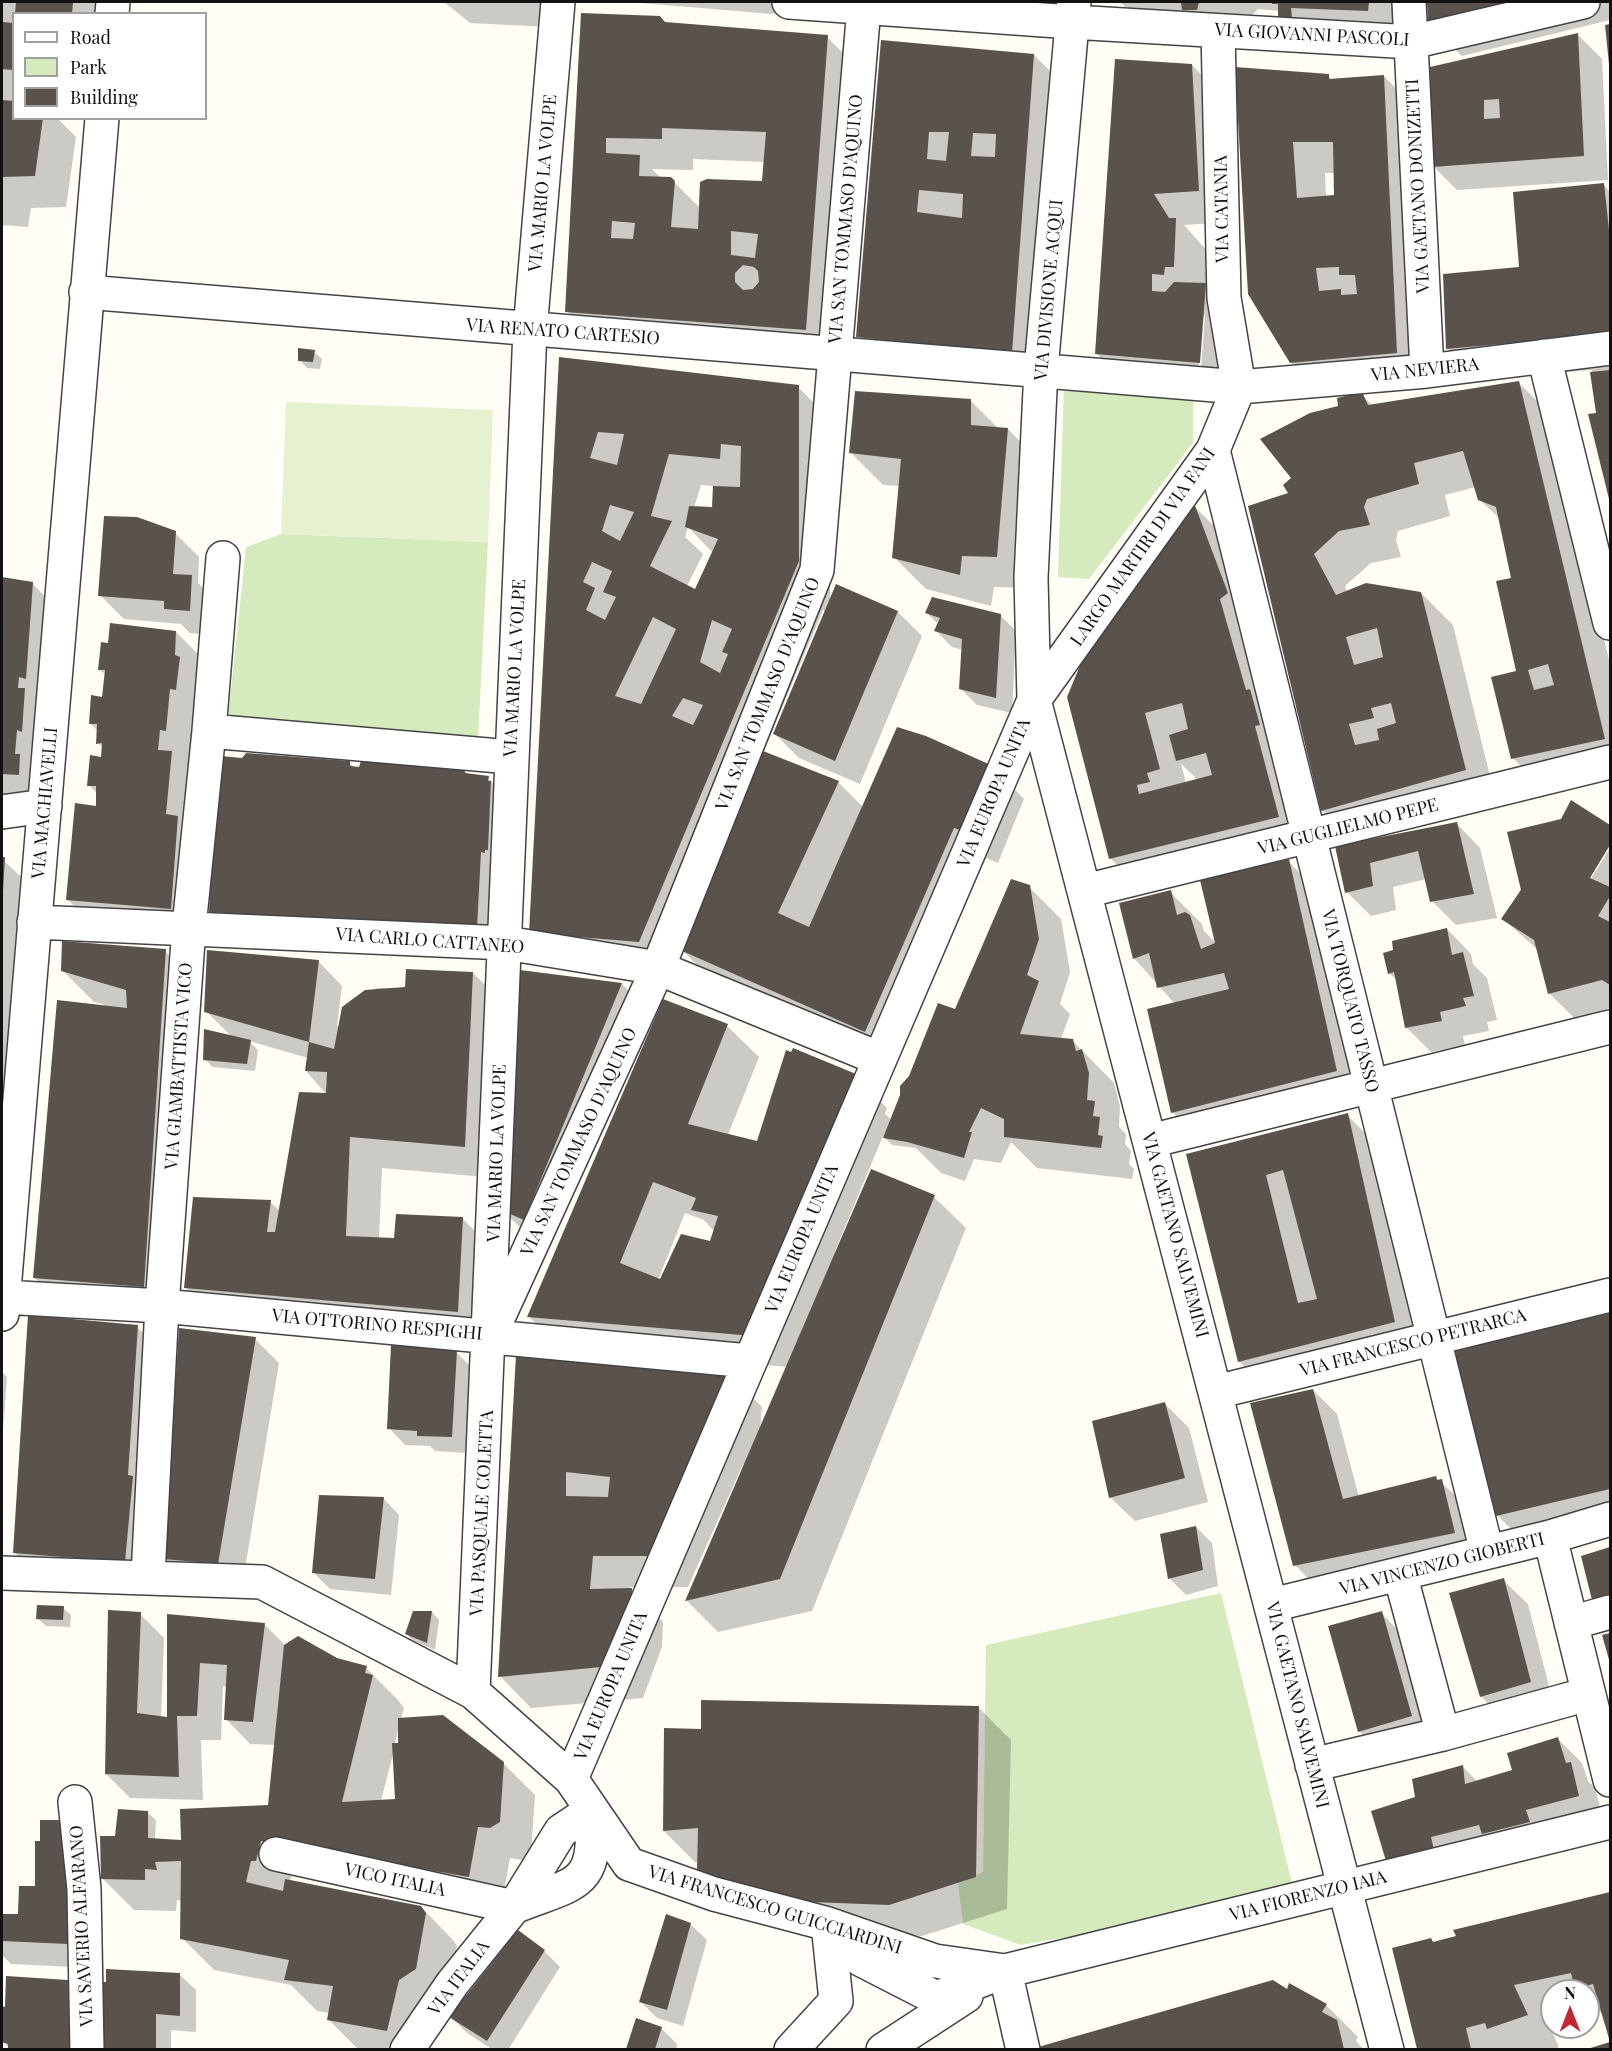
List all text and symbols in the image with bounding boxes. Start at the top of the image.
legend [12,12,207,120]
street label: VIA GIOVANNI PASCOLI [1214,19,1410,51]
text: Road [70,25,111,49]
text: Park [70,55,107,79]
street label: VIA GAETANO DONIZETTI [1402,78,1434,294]
text: Building [70,85,138,109]
street label: VIA MARIO LA VOLPE [524,93,562,273]
street label: VIA SAN TOMMASO D'AQUINO [824,94,868,344]
street label: VIA CATANIA [1210,155,1234,263]
street label: VIA DIVISIONE ACQUI [1030,198,1068,382]
street label: VIA RENATO CARTESIO [465,314,661,350]
street label: VIA NEVIERA [1370,354,1480,386]
street label: LARGO MARTIRI DI VIA FANI [1066,444,1220,650]
street label: VIA SAN TOMMASO D'AQUINO [711,574,825,814]
street label: VIA MARIO LA VOLPE [500,579,530,757]
street label: VIA EUROPA UNITA [953,715,1035,871]
street label: VIA MACHIAVELLI [28,726,62,880]
street label: VIA GUGLIELMO PEPE [1255,794,1441,860]
street label: VIA TORQUATO TASSO [1317,907,1383,1095]
street label: VIA CARLO CATTANEO [335,924,525,958]
street label: VIA GIAMBATTISTA VICO [161,962,197,1170]
street label: VIA SAN TOMMASO D'AQUINO [516,1024,642,1260]
street label: VIA MARIO LA VOLPE [483,1064,511,1242]
street label: VIA GAETANO SALVEMINI [1137,1130,1213,1340]
street label: VIA EUROPA UNITA [761,1161,843,1317]
street label: VIA FRANCESCO PETRARCA [1297,1304,1529,1382]
street label: VIA OTTORINO RESPIGHI [271,1305,483,1345]
street label: VIA PASQUALE COLETTA [466,1410,498,1616]
street label: VIA VINCENZO GIOBERTI [1337,1528,1547,1600]
street label: VIA GAETANO SALVEMINI [1261,1599,1333,1811]
street label: VIA EUROPA UNITA [570,1608,652,1764]
street label: VIA SAVERIO ALFARANO [66,1825,98,2027]
street label: VICO ITALIA [342,1859,448,1901]
street label: VIA FRANCESCO GUICCIARDINI [646,1861,904,1959]
street label: VIA FIORENZO IAIA [1227,1866,1389,1926]
street label: VIA ITALIA [424,1936,494,2020]
north arrow [1540,1979,1600,2039]
text: N [1564,1982,1576,2003]

